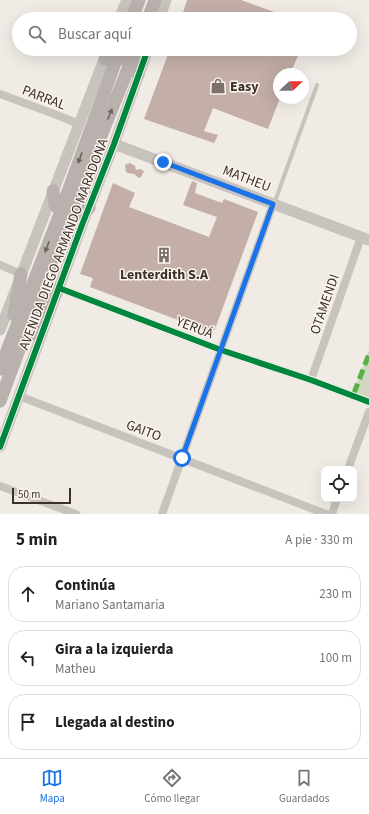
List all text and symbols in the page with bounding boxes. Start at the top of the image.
search box [12,12,357,56]
icon: search [26,23,48,45]
text: Buscar aquí [58,24,131,45]
north arrow [273,68,309,104]
shop icon: Easy [209,77,227,95]
place label: Easy [230,77,259,97]
street label: PARRAL [19,81,68,115]
one-way arrow [108,108,114,120]
street label: AVENIDA DIEGO ARMANDO MARADONA [14,135,114,353]
one-way arrow [77,153,83,165]
route end [154,153,172,171]
street label: MATHEU [220,161,274,197]
one-way arrow [43,242,49,254]
building icon: Lenterdith S.A [155,246,173,264]
place label: Lenterdith S.A [120,265,209,285]
street label: OTAMENDI [305,272,345,337]
street label: YERUÁ [172,311,217,344]
street label: GAITO [123,415,164,447]
route start [173,449,191,467]
map controls [321,466,357,502]
button: locate [321,466,357,502]
scale bar [12,486,71,505]
text: 50 m [18,487,40,502]
text: 5 min [16,528,57,552]
text: A pie · 330 m [285,531,353,549]
text: Continúa [55,575,116,596]
icon: ahead [17,583,39,605]
text: 230 m [319,585,352,603]
text: Mariano Santamaria [55,596,165,614]
text: Gira a la izquierda [55,639,174,660]
icon: left [17,647,39,669]
text: 100 m [319,649,352,667]
text: Matheu [55,660,96,678]
icon: arrive [17,711,39,733]
text: Llegada al destino [55,712,175,733]
tab: Mapa [40,767,65,806]
tab: Cómo llegar [144,767,199,806]
tab: Guardados [279,767,329,806]

